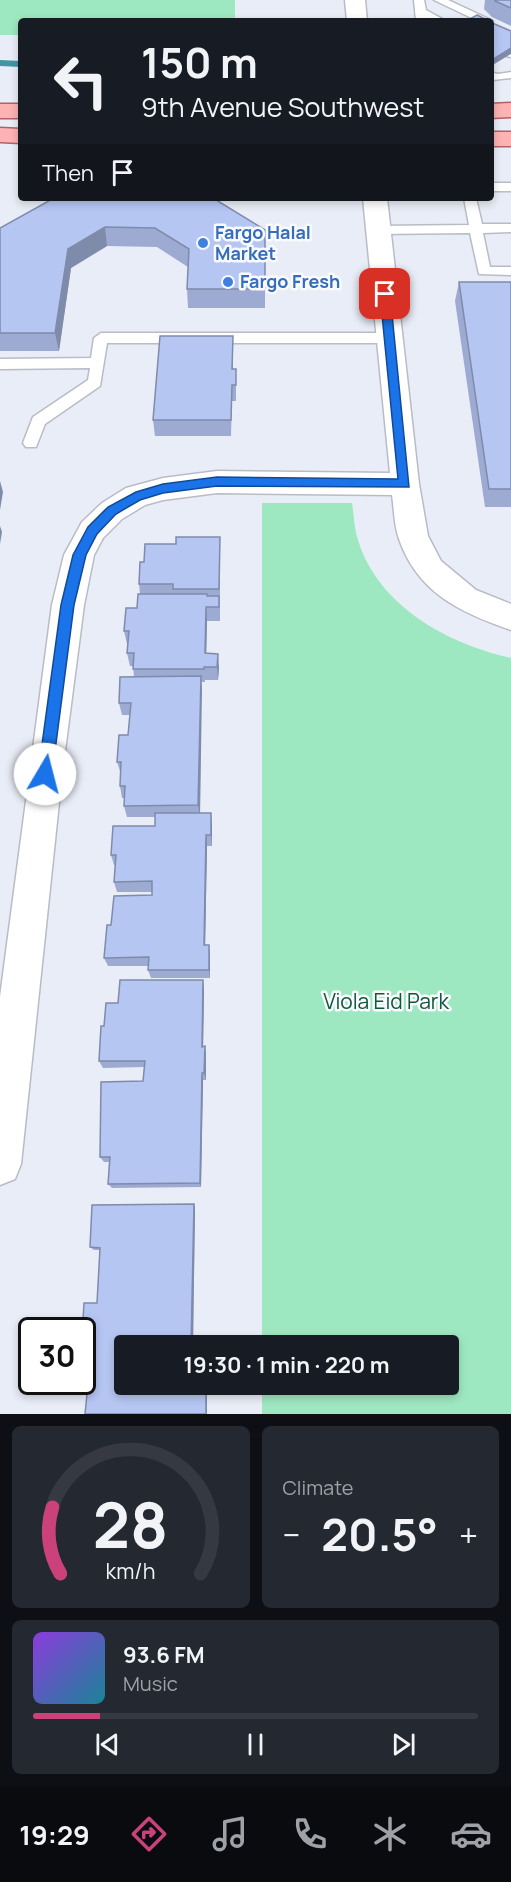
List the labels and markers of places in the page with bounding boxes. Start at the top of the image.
place label: Fargo Halal Market [215,220,311,265]
marker: Fargo Halal Market [196,236,210,250]
pin [359,268,410,319]
place label: Fargo Fresh [240,269,340,293]
marker: Fargo Fresh [221,275,235,289]

